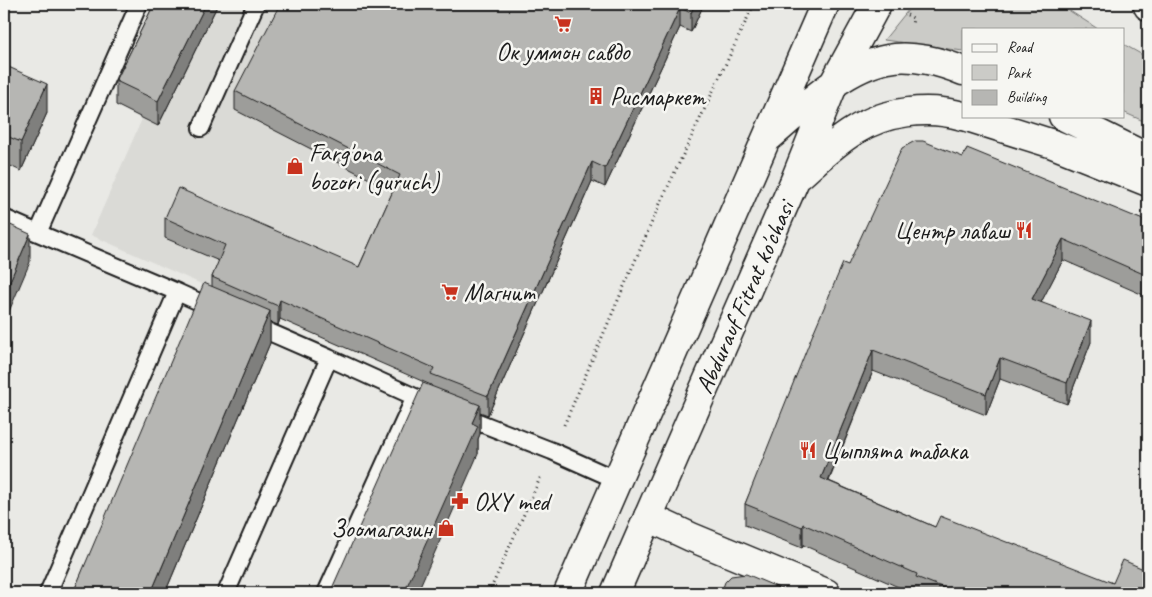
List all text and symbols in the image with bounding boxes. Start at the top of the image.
supermarket icon: Ок уммон савдо [553,14,573,34]
legend [962,28,1124,118]
place label: Ок уммон савдо [496,36,631,68]
text: Road [1007,38,1034,57]
text: Park [1007,64,1032,83]
place label: Рисмаркет [610,81,707,113]
building icon: Рисмаркет [586,86,606,106]
text: Building [1007,88,1047,107]
place label: Farg'ona bozori (guruch) [309,137,441,198]
shop icon: Farg'ona bozori (guruch) [285,156,305,176]
street label: Abdurauf Fitrat ko'chasi [688,193,803,399]
place label: Центр лаваш [895,215,1011,247]
restaurant icon: Центр лаваш [1014,220,1034,240]
place label: Магнит [464,277,536,309]
supermarket icon: Магнит [440,282,460,302]
place label: Цыплята табака [822,435,970,467]
restaurant icon: Цыплята табака [798,440,818,460]
place label: OXY med [474,486,553,518]
pharmacy icon: OXY med [450,491,470,511]
place label: Зоомагазин [331,513,434,545]
shop icon: Зоомагазин [436,518,456,538]

